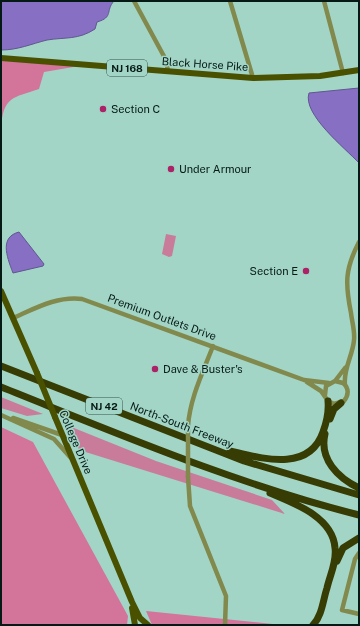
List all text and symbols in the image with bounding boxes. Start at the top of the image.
street label: Black Horse Pike [161,55,249,73]
road number: NJ 168 [107,60,147,76]
place label: Section C [111,103,160,115]
marker: Section C [98,104,108,114]
place label: Under Armour [179,163,251,175]
marker: Under Armour [166,164,176,174]
place label: Section E [250,265,298,277]
marker: Section E [301,266,311,276]
street label: Premium Outlets Drive [106,292,218,342]
place label: Dave & Buster's [163,363,243,375]
marker: Dave & Buster's [150,364,160,374]
road number: NJ 42 [86,398,122,414]
street label: North-South Freeway [129,400,235,450]
street label: College Drive [57,408,95,476]

